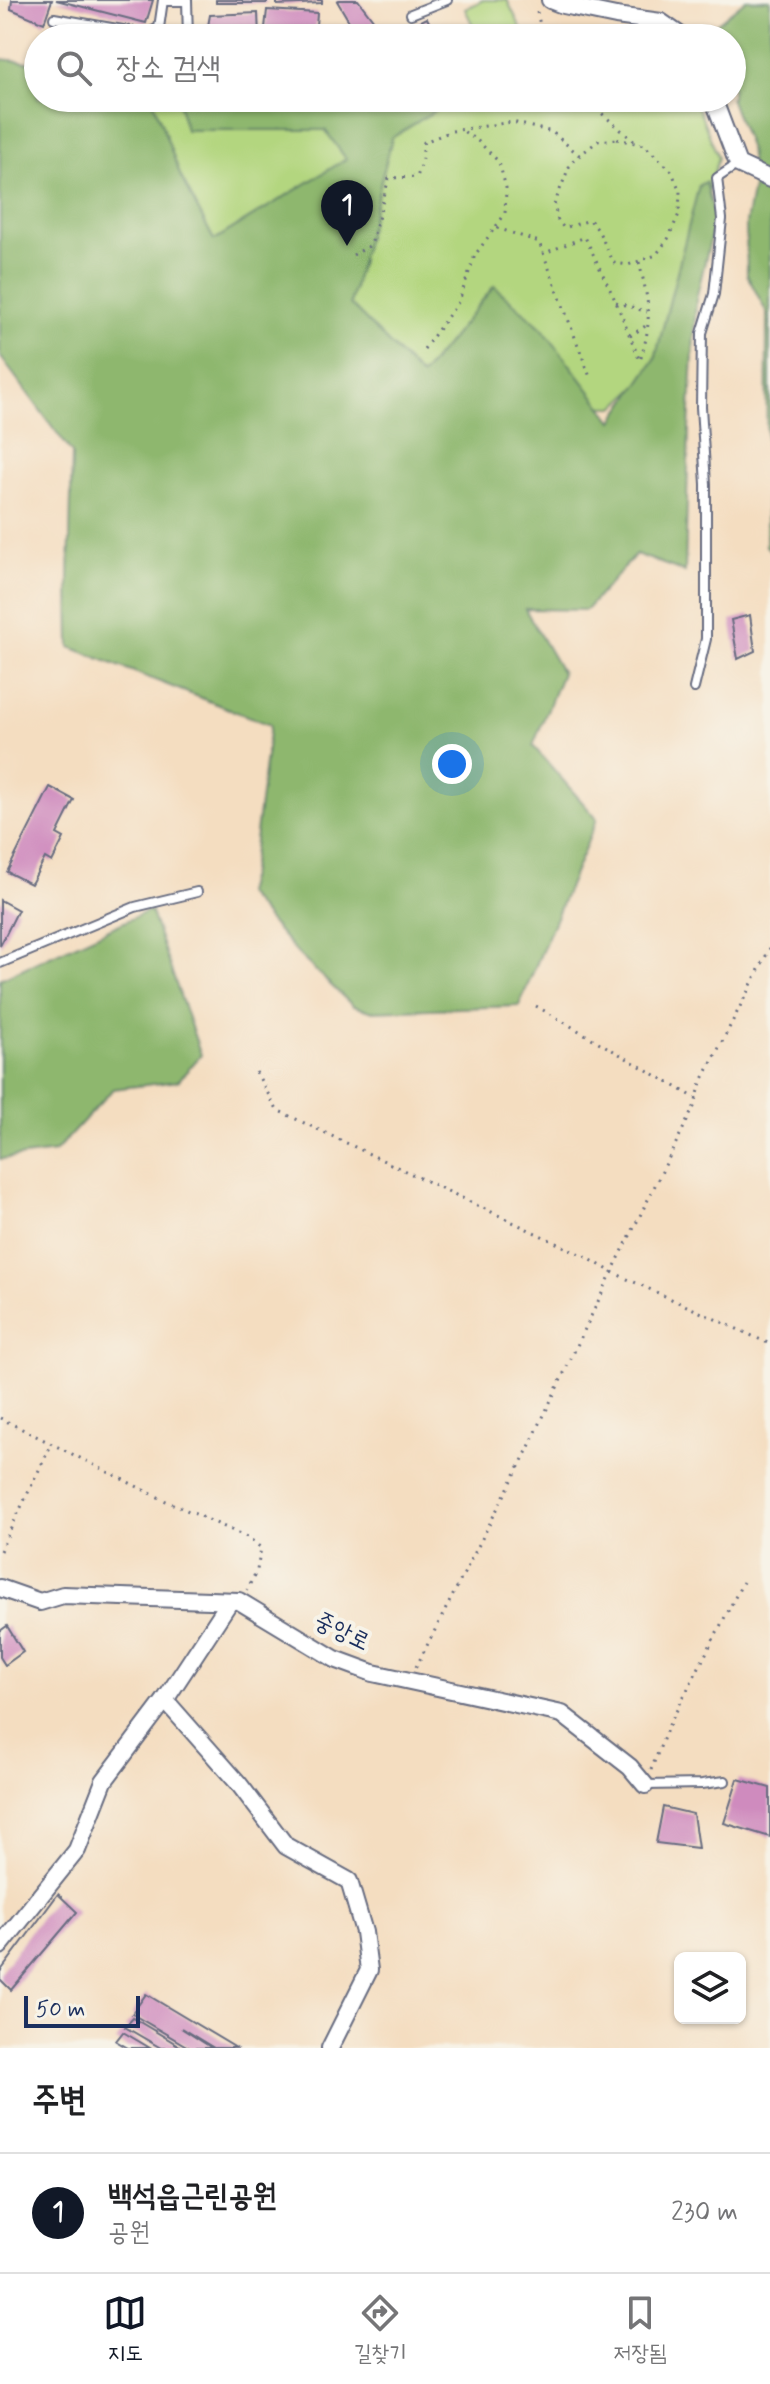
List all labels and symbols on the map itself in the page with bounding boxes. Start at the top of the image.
pin: 1 [321,180,373,246]
your location [432,744,472,784]
street label: 중앙로 [309,1605,375,1659]
scale bar [24,1992,140,2028]

